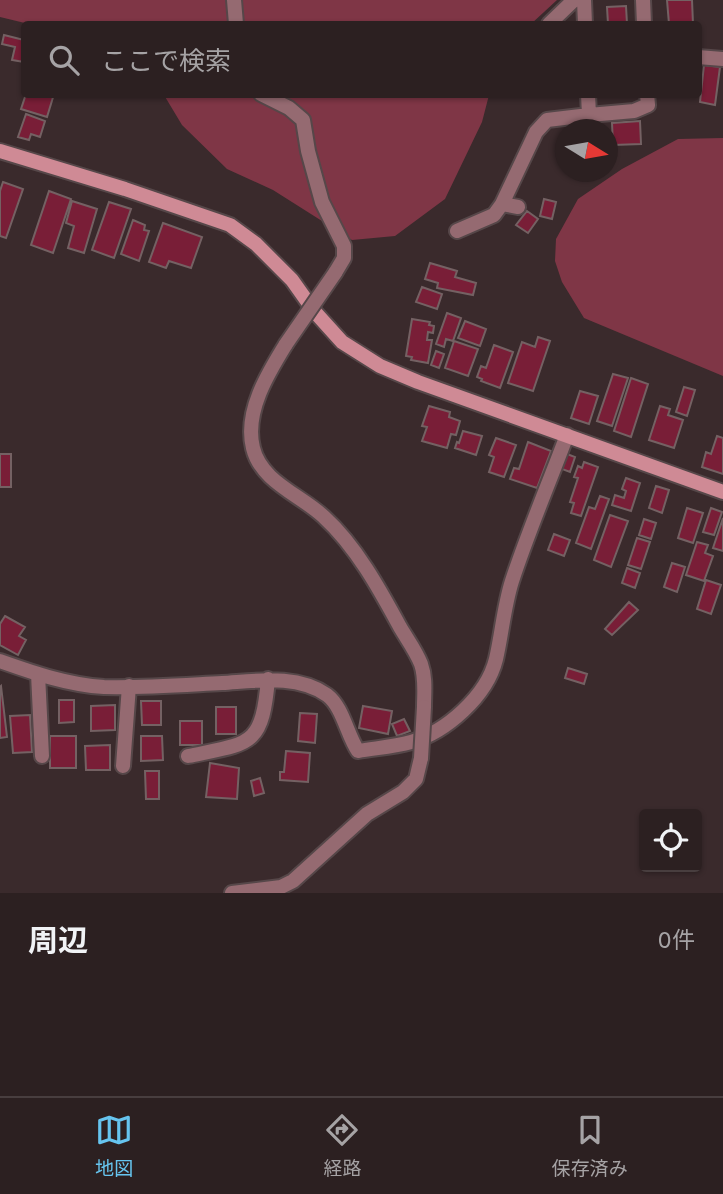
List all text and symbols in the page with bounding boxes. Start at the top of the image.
search box [21,21,702,98]
icon: search [45,41,83,79]
text: ここで検索 [101,47,231,80]
north arrow [555,119,618,182]
map controls [639,809,702,872]
button: locate [639,809,702,872]
text: 周辺 [28,925,88,962]
text: 0件 [657,928,695,957]
tab: 地図 [95,1111,133,1182]
tab: 経路 [323,1111,362,1182]
tab: 保存済み [552,1111,628,1182]

